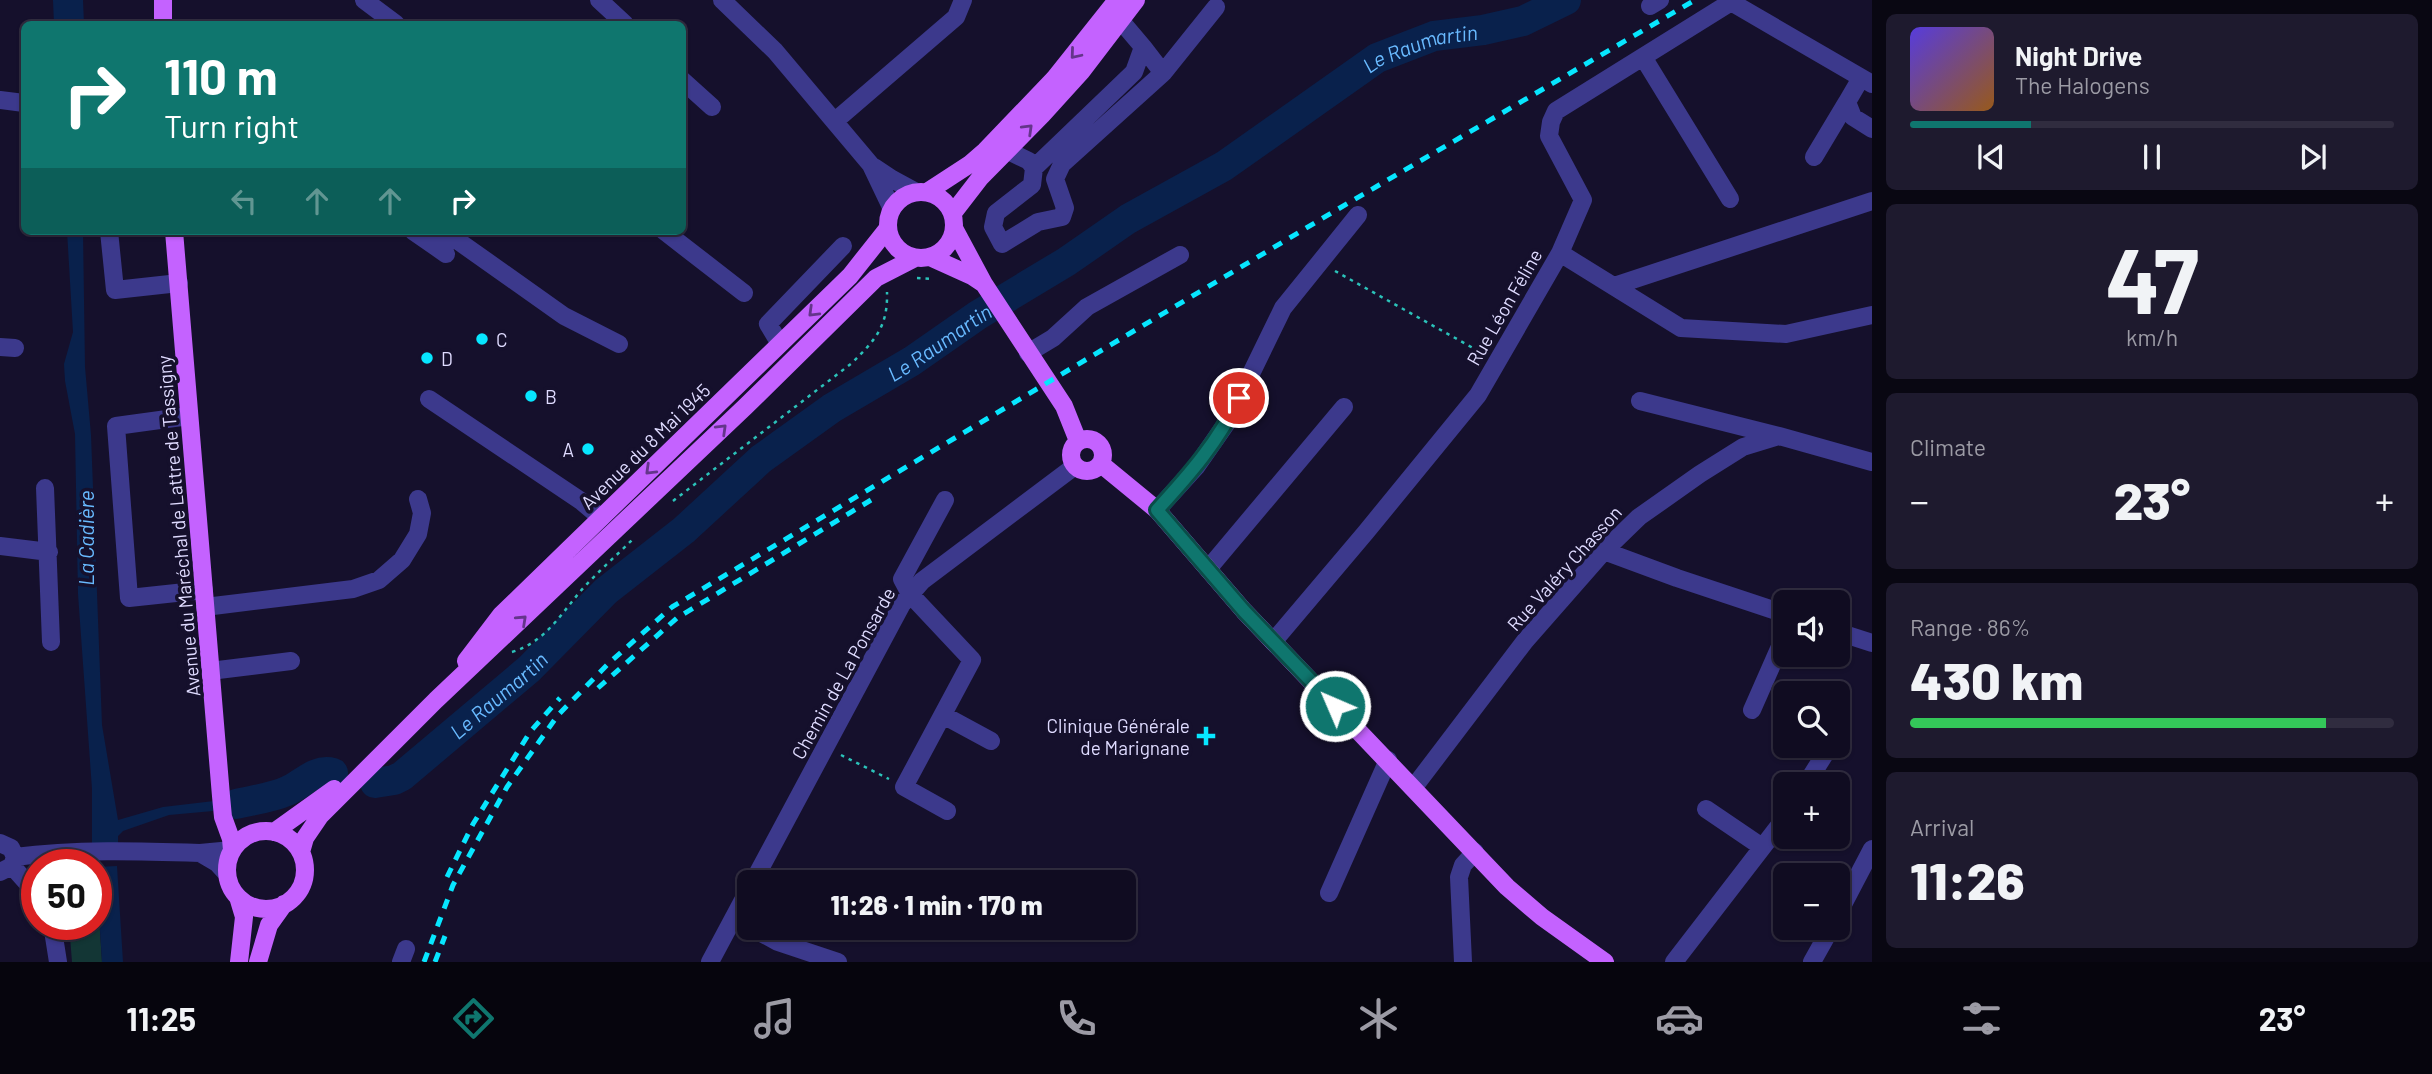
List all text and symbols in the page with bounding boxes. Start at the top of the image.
water label: Le Raumartin [1357,18,1479,77]
text: Night Drive [2015,40,2142,71]
one-way arrow [1071,45,1083,58]
text: 110 m [164,46,278,105]
icon: right [49,49,140,140]
text: The Halogens [2015,71,2150,99]
text: Turn right [164,106,299,144]
one-way arrow [1020,125,1033,138]
icon: previous [1972,138,2010,176]
icon: pause [2133,138,2171,176]
icon: next [2294,138,2332,176]
icon: left [225,182,263,220]
icon: ahead [298,182,336,220]
icon: ahead [371,182,409,220]
icon: right [444,182,482,220]
text: 47 [2105,223,2199,332]
street label: Rue Léon Féline [1461,245,1547,369]
water label: Le Raumartin [882,298,996,385]
one-way arrow [809,304,822,317]
text: km/h [2126,323,2178,351]
place label: C [496,328,508,351]
marker: C [474,331,490,347]
place label: D [441,347,453,370]
marker: D [419,350,435,366]
street label: Avenue du Maréchal de Lattre de Tassigny [152,354,204,698]
pin [1209,368,1269,428]
street label: Avenue du 8 Mai 1945 [576,378,714,514]
icon: arrive [1220,379,1258,417]
place label: B [545,385,557,408]
marker: B [523,388,539,404]
one-way arrow [714,425,727,438]
text: Climate [1910,433,1986,461]
place label: A [562,438,574,461]
marker: A [580,441,596,457]
one-way arrow [645,462,658,475]
text: 23° [2114,468,2190,530]
text: − [1910,477,1929,523]
text: + [2375,477,2394,523]
water label: La Cadière [73,490,98,586]
street label: Rue Valéry Chasson [1502,501,1626,635]
street label: Chemin de La Ponsarde [786,583,900,763]
map controls [1773,590,1850,940]
button: sound [1773,590,1850,667]
text: Range · 86% [1910,613,2030,641]
one-way arrow [514,615,527,628]
water label: Le Raumartin [444,646,552,743]
text: 430 km [1910,648,2083,710]
position arrow [1298,669,1372,743]
button: search [1773,681,1850,758]
place label: Clinique Générale de Marignane [1046,714,1190,759]
marker: Clinique Générale de Marignane [1196,726,1216,746]
button: + [1773,772,1850,849]
text: Arrival [1910,813,1974,841]
text: 11:26 [1910,848,2025,910]
speed limit sign: 50 [21,849,112,940]
button: − [1773,863,1850,940]
text: 11:26 · 1 min · 170 m [830,889,1043,920]
icon: directions [449,994,498,1043]
icon: music [750,994,799,1043]
icon: phone [1052,994,1101,1043]
icon: climate [1354,994,1403,1043]
icon: car [1655,994,1704,1043]
icon: filters [1957,994,2006,1043]
text: 11:25 [126,999,196,1037]
text: 23° [2259,999,2306,1037]

